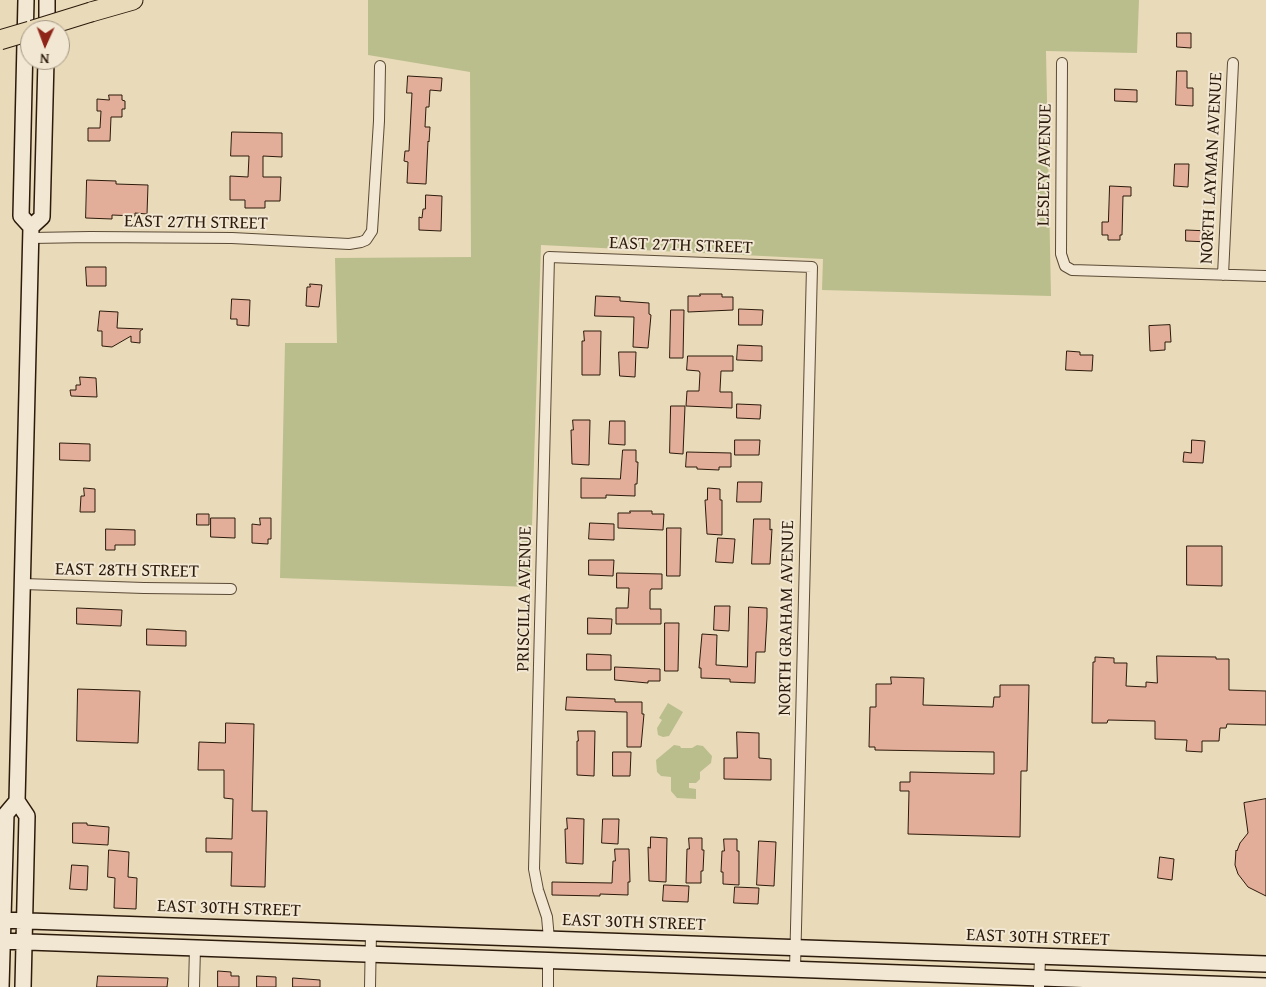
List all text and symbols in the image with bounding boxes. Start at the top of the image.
north arrow [20,20,70,70]
text: N [39,49,50,69]
street label: NORTH LAYMAN AVENUE [1196,71,1228,265]
street label: LESLEY AVENUE [1033,104,1057,226]
street label: EAST 27TH STREET [124,211,268,235]
street label: EAST 27TH STREET [609,233,753,259]
street label: NORTH GRAHAM AVENUE [774,520,800,716]
street label: PRISCILLA AVENUE [513,526,537,672]
street label: EAST 28TH STREET [55,559,199,583]
street label: EAST 30TH STREET [157,896,301,922]
street label: EAST 30TH STREET [562,910,706,936]
street label: EAST 30TH STREET [966,925,1110,951]

